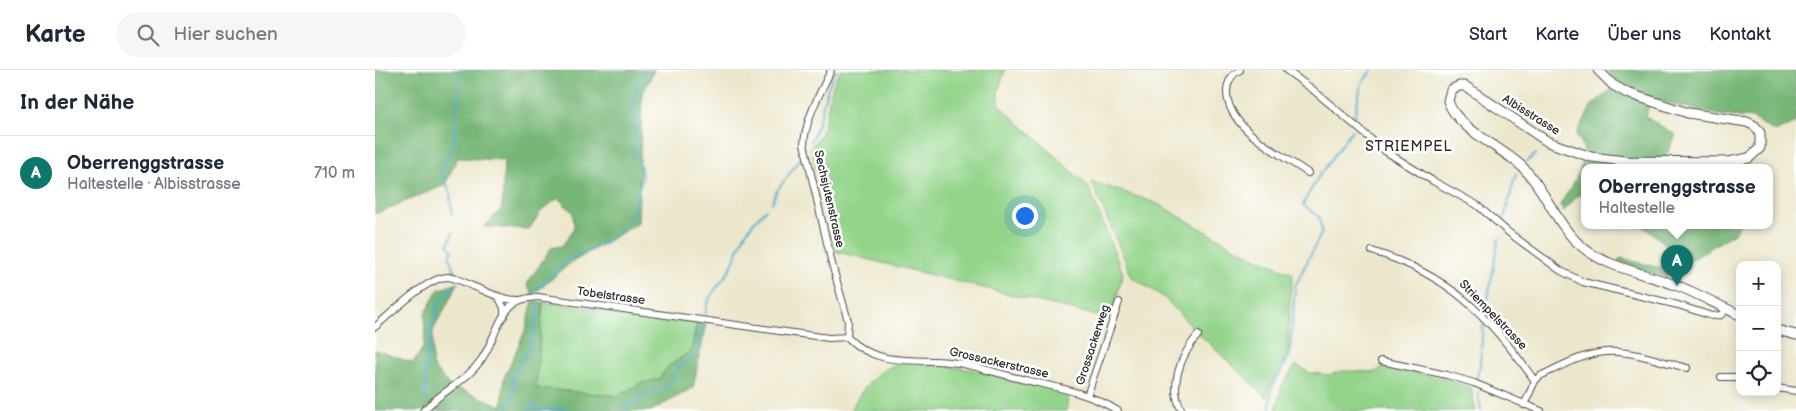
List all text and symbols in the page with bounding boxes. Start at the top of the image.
search box [116,12,466,57]
text: Karte [25,20,86,49]
icon: search [134,21,162,49]
text: Hier suchen [174,23,278,46]
text: Start [1469,24,1507,45]
text: Karte [1535,24,1579,45]
text: Über uns [1607,24,1681,45]
text: Kontakt [1709,24,1771,45]
text: In der Nähe [20,90,134,115]
street label: Albisstrasse [1499,91,1563,139]
district label: STRIEMPEL [1365,138,1453,155]
street label: Sechsjutenstrasse [810,149,848,249]
text: Oberrenggstrasse [67,152,224,175]
text: A [31,164,41,183]
text: 710 m [314,164,355,183]
popup [1581,164,1773,229]
text: Haltestelle · Albisstrasse [67,175,241,194]
text: Oberrenggstrasse [1598,176,1756,199]
text: Haltestelle [1598,199,1675,218]
your location [1012,203,1038,229]
pin: A [1661,245,1693,286]
map controls [1736,261,1781,396]
button: + [1736,261,1781,306]
street label: Striempelstrasse [1456,277,1530,353]
street label: Tobelstrasse [576,284,646,308]
street label: Grossackerweg [1073,303,1113,387]
button: − [1736,306,1781,351]
street label: Grossackerstrasse [948,344,1050,382]
button: locate [1736,351,1781,396]

